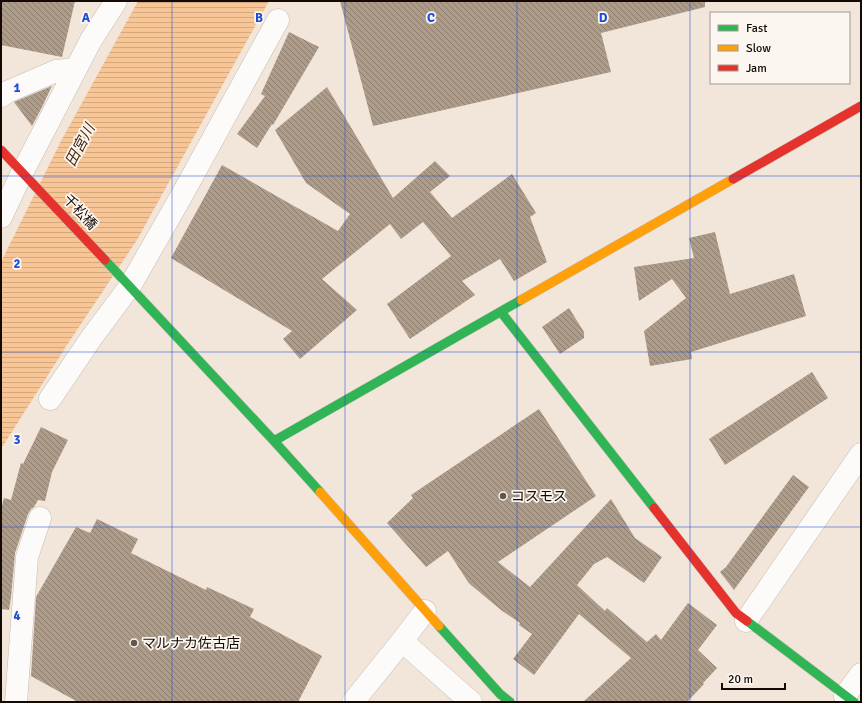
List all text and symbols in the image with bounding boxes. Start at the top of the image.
text: A [82,10,91,26]
text: B [255,10,263,26]
text: C [427,10,435,26]
text: D [599,10,608,26]
legend [710,12,850,84]
text: Fast [746,21,767,36]
text: Slow [746,41,771,56]
text: Jam [746,61,767,76]
text: 1 [13,80,21,96]
water label: 田宮川 [61,119,99,169]
street label: 千松橋 [59,191,101,233]
text: 2 [13,256,21,272]
text: 3 [13,432,21,448]
place label: コスモス [511,488,567,505]
marker: コスモス [498,491,508,501]
text: 4 [13,608,21,624]
place label: マルナカ佐古店 [142,635,240,652]
marker: マルナカ佐古店 [129,638,139,648]
scale bar [722,665,785,691]
text: 20 m [728,672,753,687]

